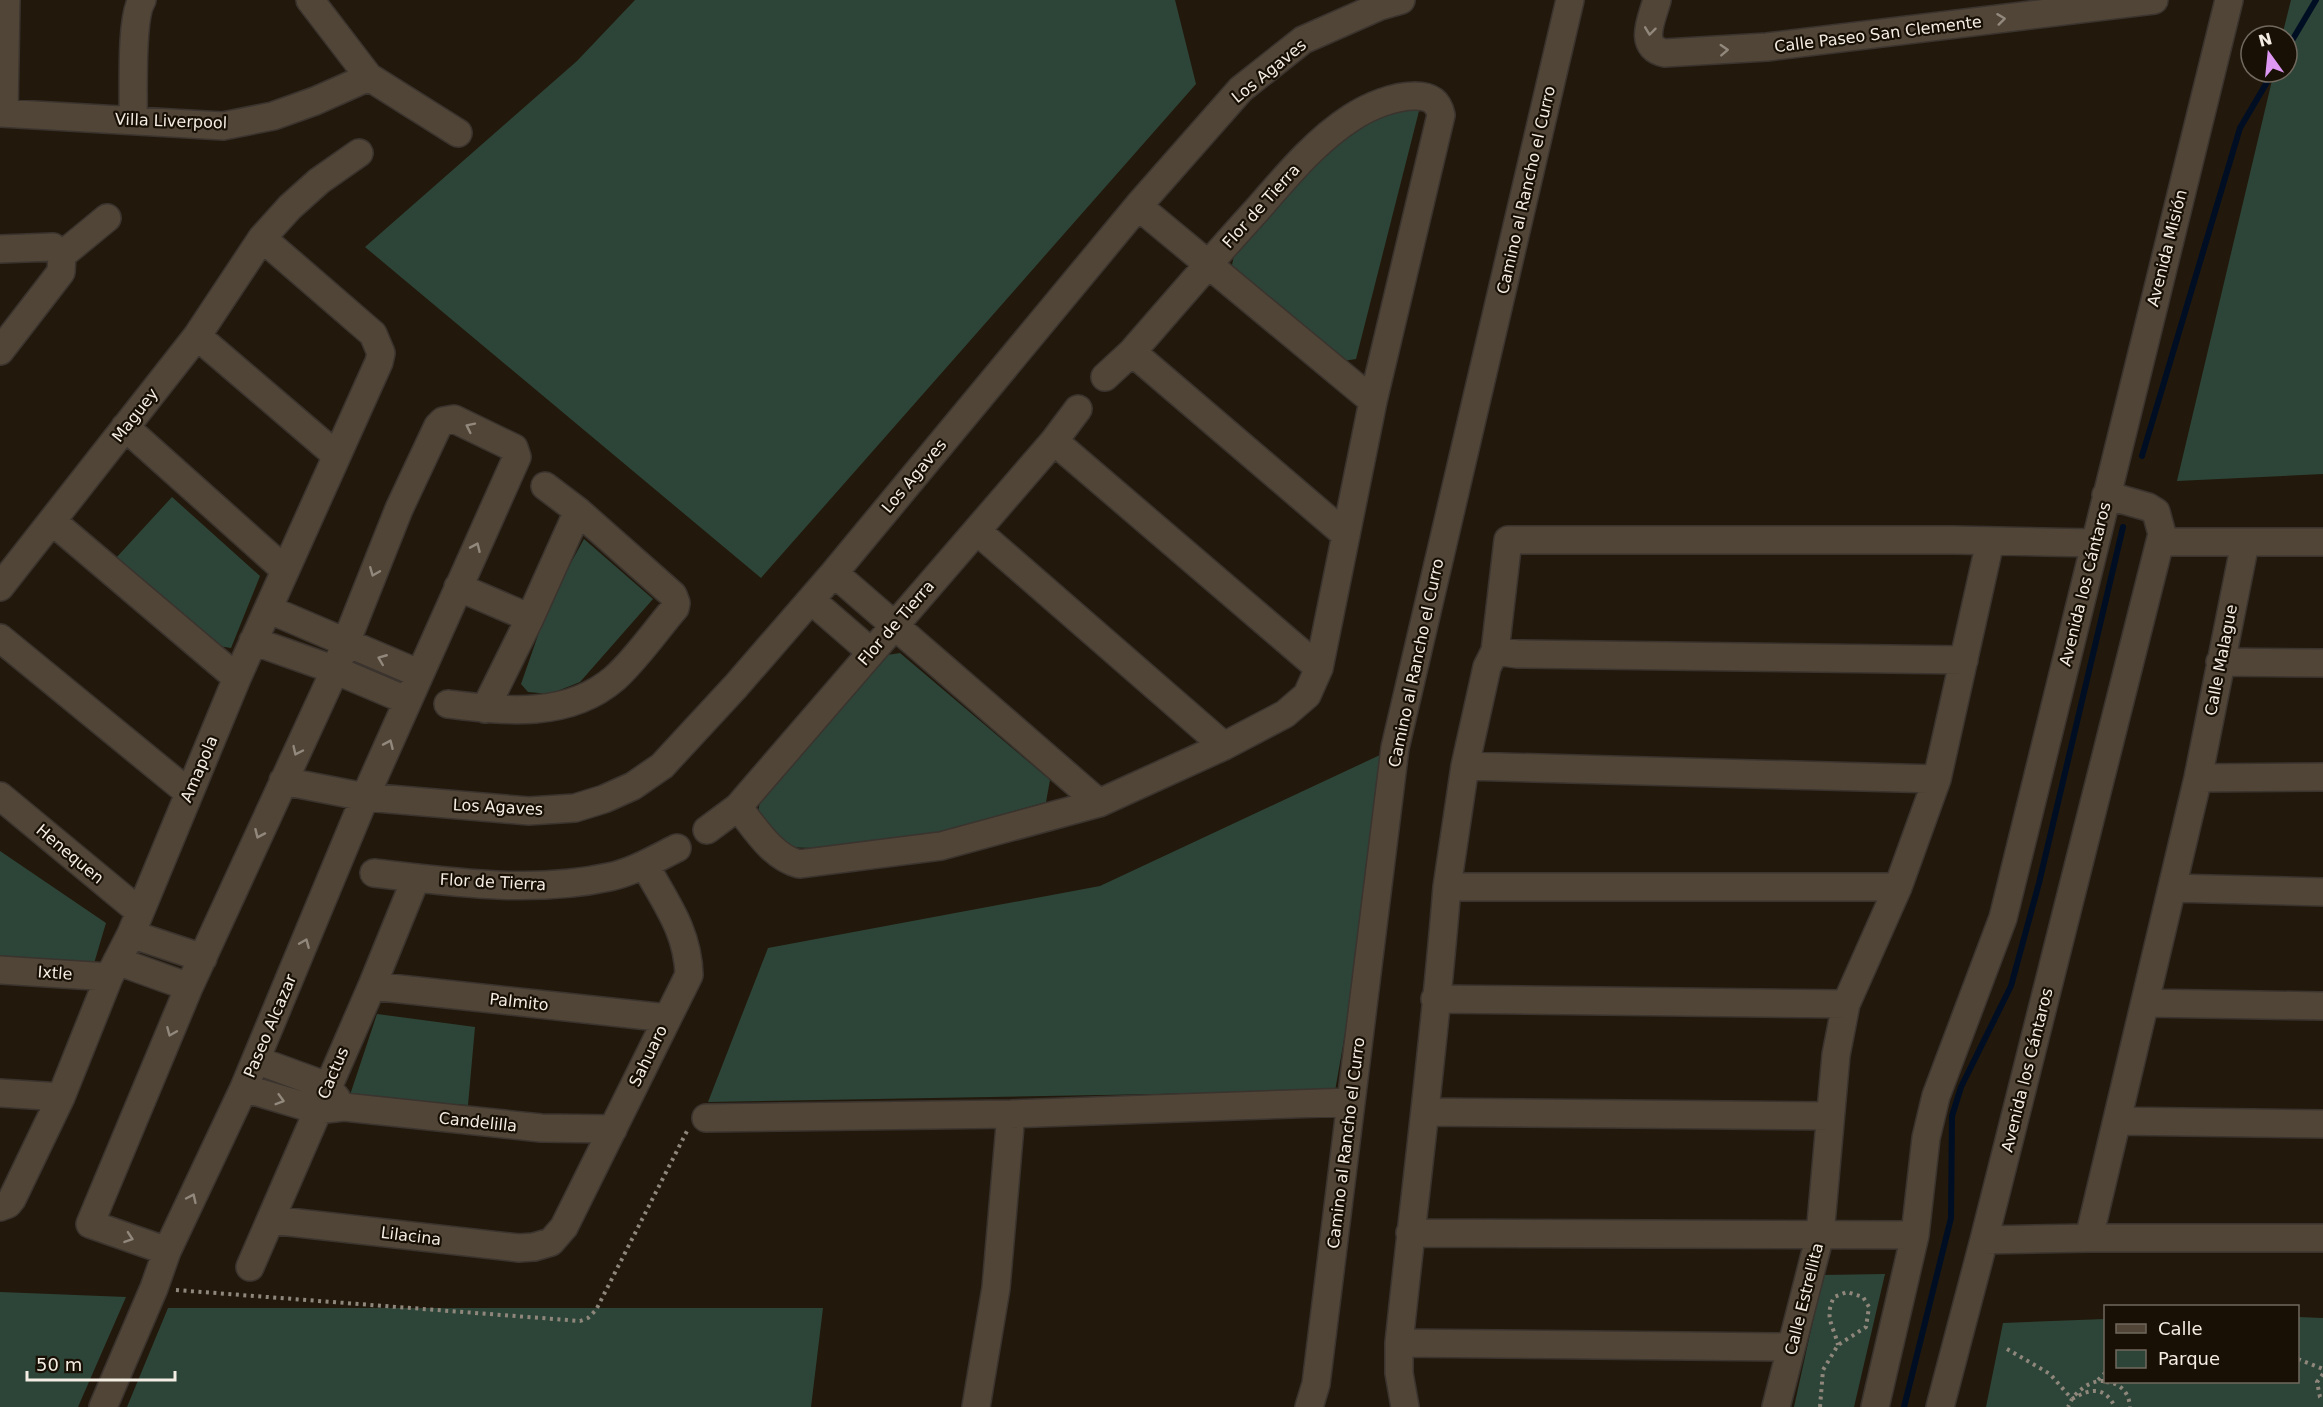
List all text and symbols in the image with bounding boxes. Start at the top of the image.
street label: Calle Paseo San Clemente [1773,12,1983,56]
one-way arrow [1996,13,2005,26]
north arrow [2239,24,2299,84]
one-way arrow [1644,26,1656,36]
text: N [2256,29,2274,51]
street label: Los Agaves [1228,35,1310,107]
one-way arrow [1719,43,1728,56]
street label: Camino al Rancho el Curro [1493,84,1559,296]
street label: Villa Liverpool [115,110,227,132]
street label: Flor de Tierra [1218,160,1304,252]
street label: Avenida Misión [2143,188,2191,308]
street label: Maguey [108,384,162,446]
one-way arrow [465,423,476,434]
street label: Los Agaves [878,435,950,517]
street label: Avenida los Cántaros [2055,500,2115,668]
one-way arrow [469,542,481,553]
street label: Camino al Rancho el Curro [1385,557,1447,769]
one-way arrow [369,566,381,577]
street label: Flor de Tierra [854,577,938,669]
street label: Calle Malague [2201,603,2241,717]
one-way arrow [378,654,389,666]
street label: Amapola [176,733,222,805]
one-way arrow [381,739,393,750]
one-way arrow [292,744,304,755]
street label: Los Agaves [452,795,544,819]
street label: Henequen [32,820,108,888]
one-way arrow [254,828,266,839]
street label: Flor de Tierra [439,870,547,894]
one-way arrow [297,938,309,949]
street label: Ixtle [37,962,73,984]
street label: Paseo Alcazar [240,971,301,1081]
street label: Avenida los Cántaros [1997,986,2057,1154]
street label: Palmito [489,989,549,1015]
street label: Sahuaro [625,1022,671,1090]
one-way arrow [166,1025,178,1036]
street label: Camino al Rancho el Curro [1324,1036,1368,1250]
street label: Cactus [314,1044,352,1102]
one-way arrow [275,1092,285,1105]
street label: Candelilla [438,1108,518,1136]
one-way arrow [184,1194,196,1205]
street label: Lilacina [380,1223,442,1249]
one-way arrow [123,1230,134,1243]
street label: Calle Estrellita [1781,1241,1827,1357]
legend [2104,1305,2299,1383]
text: Calle [2158,1318,2203,1339]
scale bar [27,1344,176,1382]
text: Parque [2158,1348,2220,1369]
text: 50 m [36,1354,82,1375]

